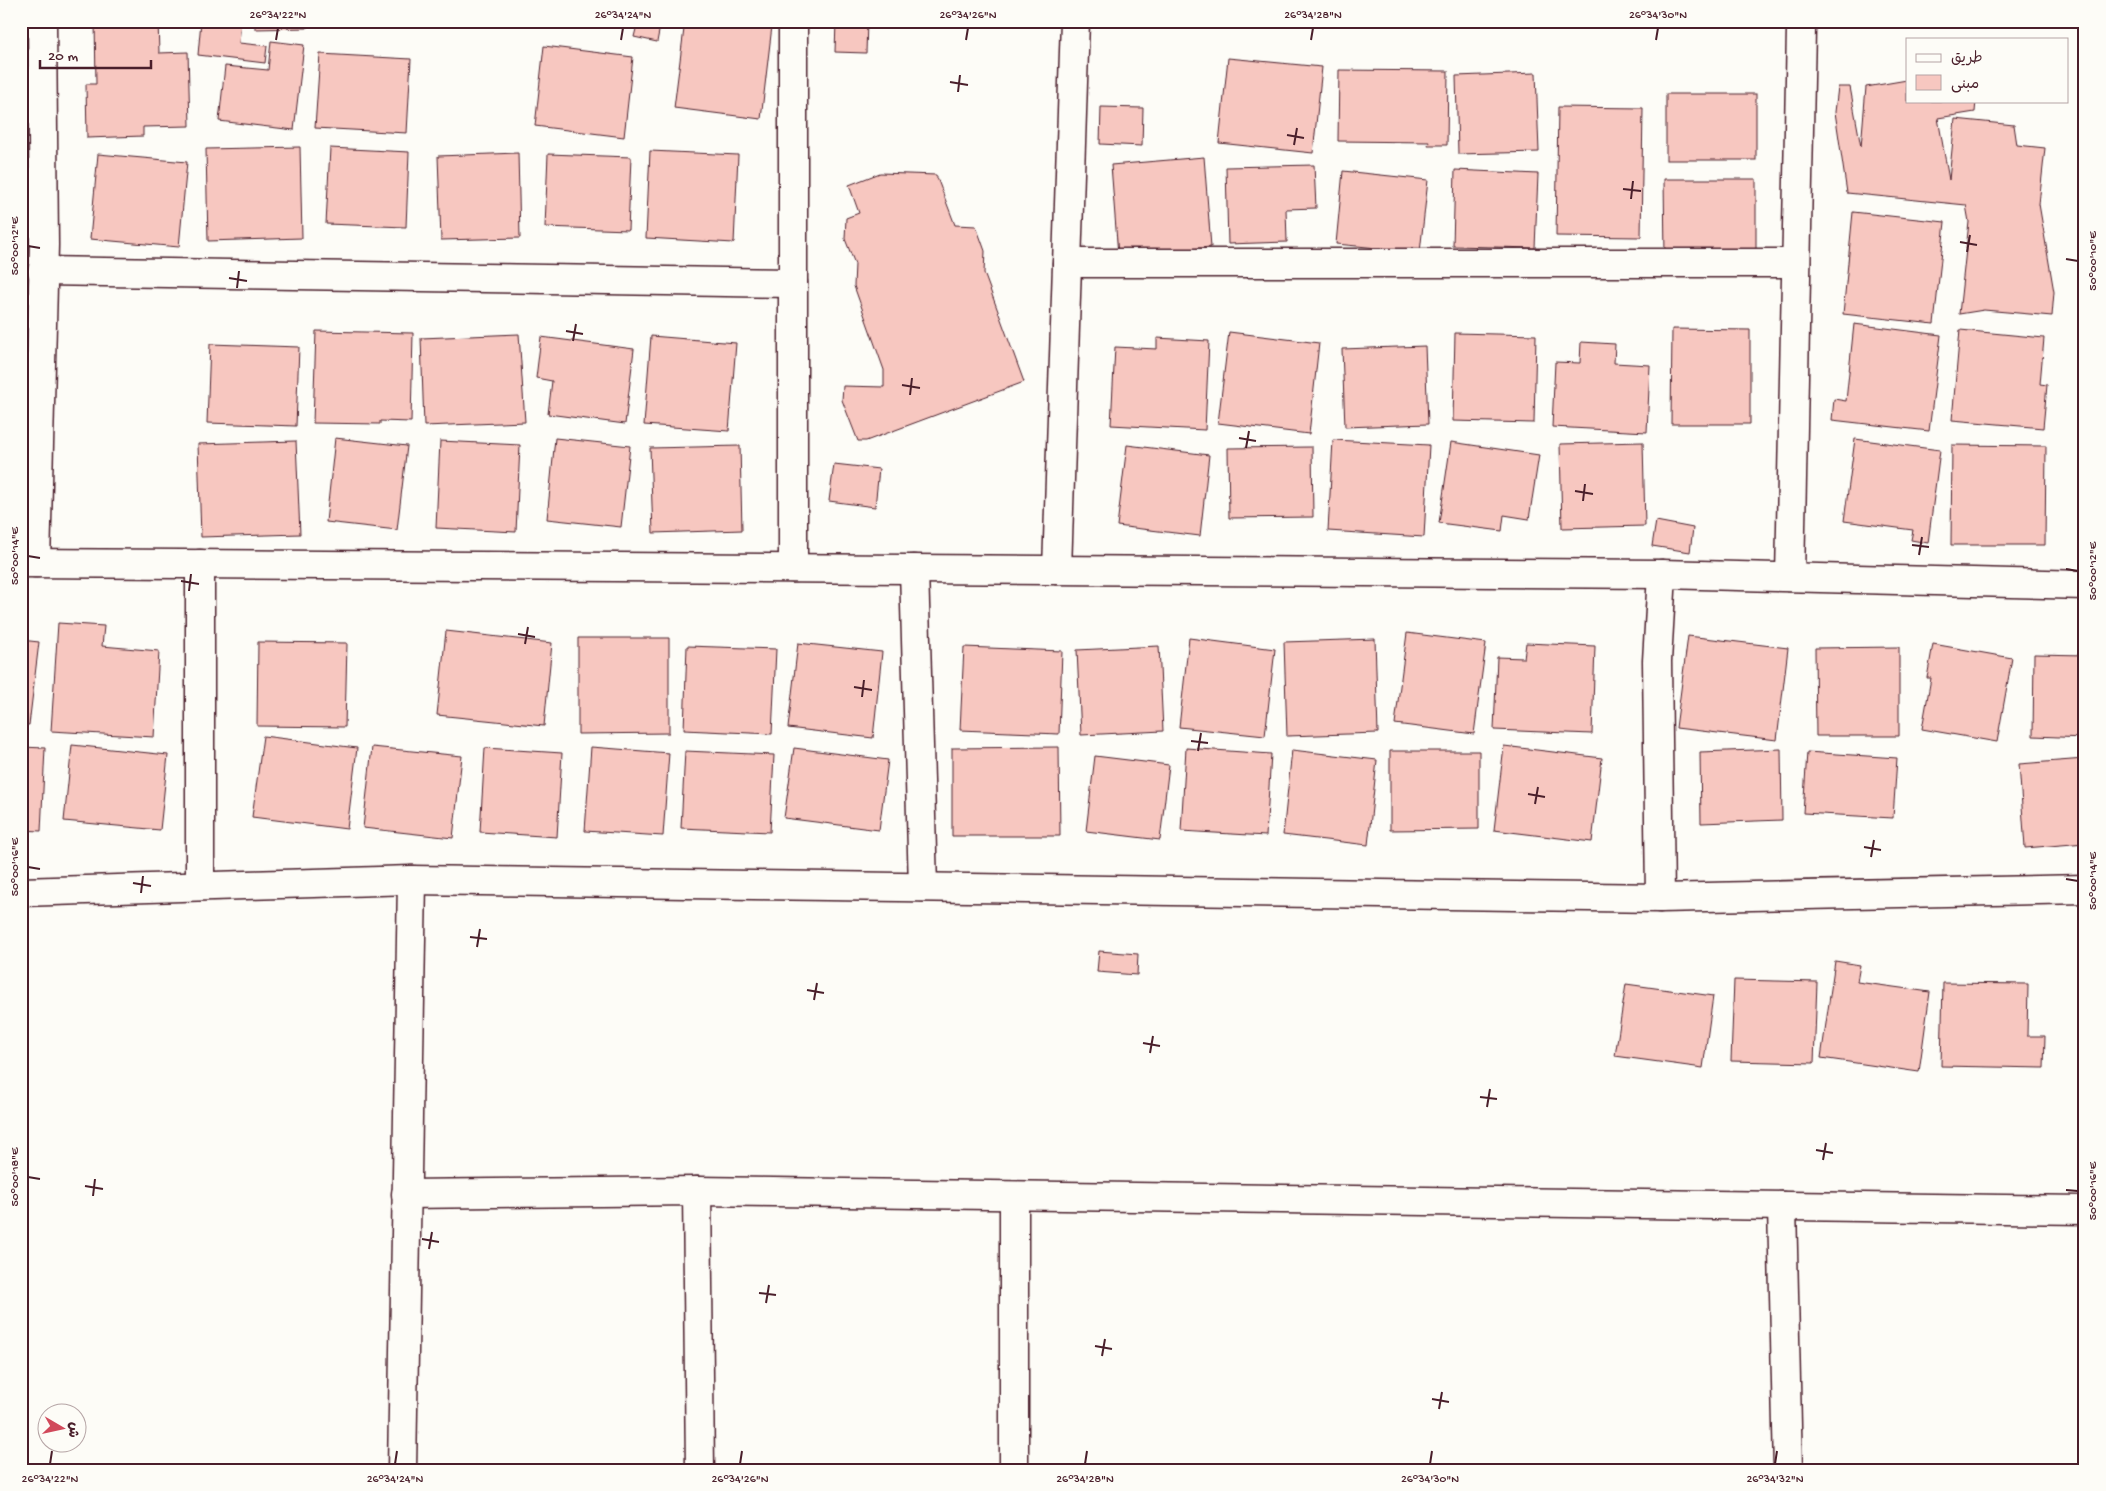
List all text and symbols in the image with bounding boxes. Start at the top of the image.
text: 26°34'22"N [250,9,307,23]
text: 26°34'24"N [595,9,652,23]
text: 26°34'26"N [939,9,997,23]
text: 26°34'28"N [1284,9,1342,23]
text: 26°34'30"N [1629,9,1687,23]
scale bar [40,38,151,70]
legend [1906,38,2068,102]
text: 20 m [48,48,78,66]
text: طريق [1951,50,1983,68]
text: مبنى [1951,76,1979,94]
text: 50°00'12"E [9,216,23,275]
text: 50°00'10"E [2087,231,2101,291]
text: 50°00'14"E [9,526,23,585]
text: 50°00'12"E [2087,541,2101,600]
text: 50°00'16"E [9,837,23,896]
text: 50°00'14"E [2087,851,2101,910]
text: 50°00'18"E [9,1147,23,1207]
text: 50°00'16"E [2087,1161,2101,1220]
north arrow [38,1404,88,1454]
text: ش [63,1421,82,1439]
text: 26°34'22"N [22,1473,79,1487]
text: 26°34'24"N [367,1473,424,1487]
text: 26°34'26"N [711,1473,769,1487]
text: 26°34'28"N [1056,1473,1114,1487]
text: 26°34'30"N [1401,1473,1459,1487]
text: 26°34'32"N [1746,1473,1804,1487]

